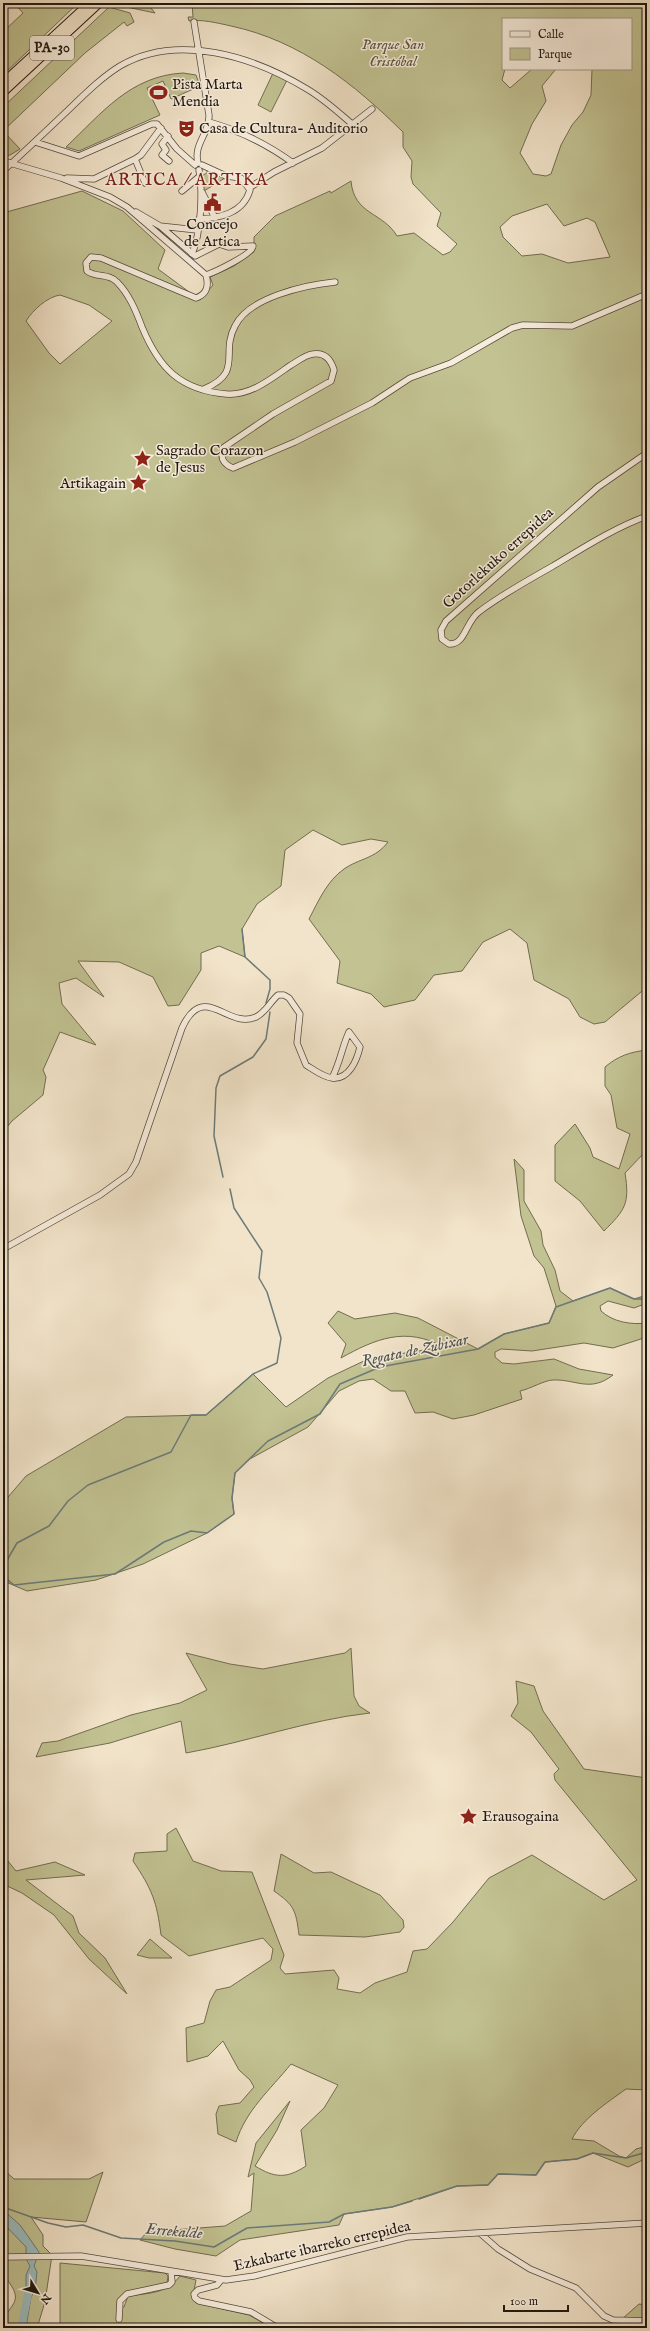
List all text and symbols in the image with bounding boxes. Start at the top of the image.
legend [502,18,632,70]
text: Calle [538,27,564,42]
park label: Parque San Cristóbal [362,35,424,71]
road number: PA-30 [30,36,74,60]
text: Parque [538,47,573,63]
place label: Pista Marta Mendia [172,75,243,111]
sports icon: Pista Marta Mendia [149,83,169,103]
theatre icon: Casa de Cultura- Auditorio [176,118,196,138]
place label: Casa de Cultura- Auditorio [199,119,368,138]
district label: ARTICA / ARTIKA [105,170,269,191]
public building icon: Concejo de Artica [202,193,222,213]
place label: Concejo de Artica [184,215,240,251]
place label: Sagrado Corazon de Jesus [156,441,263,477]
place icon: Sagrado Corazon de Jesus [133,449,153,469]
place icon: Artikagain [129,473,149,493]
place label: Artikagain [59,474,126,493]
street label: Gotorlekuko errepidea [439,503,558,613]
water label: Regata de Zubixar [360,1330,472,1372]
place icon: Erausogaina [459,1806,479,1826]
place label: Erausogaina [482,1807,559,1826]
street label: Ezkabarte ibarreko errepidea [232,2216,413,2276]
water label: Errekalde [144,2219,204,2244]
north arrow [18,2273,58,2313]
scale bar [504,2287,568,2313]
text: N [36,2290,54,2307]
text: 100 m [510,2294,538,2309]

